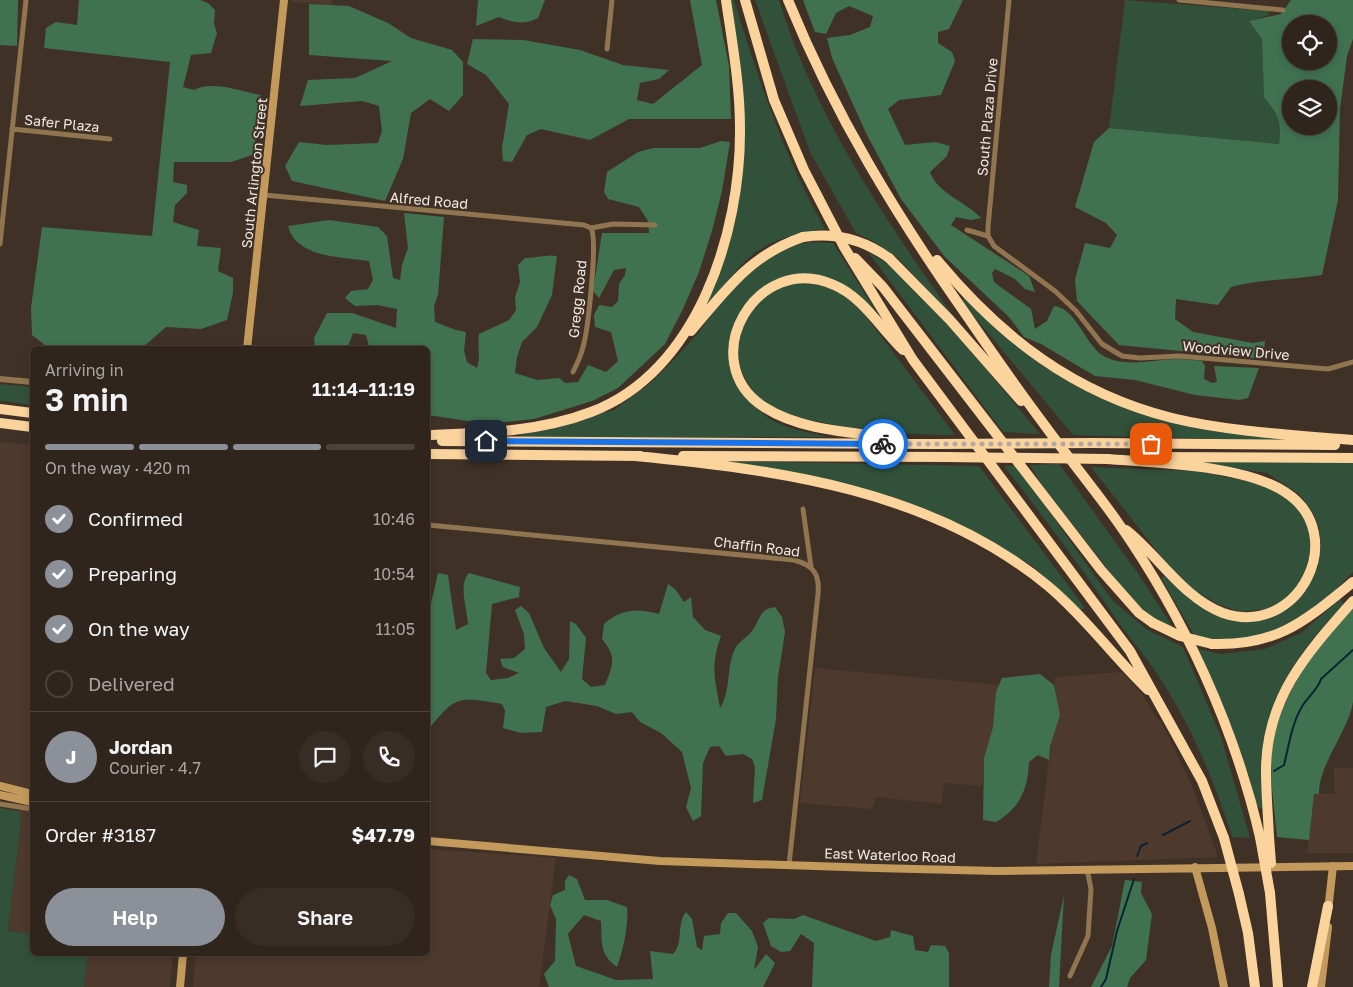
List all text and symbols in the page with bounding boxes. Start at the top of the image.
map controls [1282,15,1337,135]
button: locate [1282,15,1337,70]
street label: South Plaza Drive [973,57,1001,177]
button: layers [1282,80,1337,135]
street label: South Arlington Street [238,97,270,249]
street label: Safer Plaza [24,111,100,135]
street label: Alfred Road [389,188,469,212]
street label: Gregg Road [564,259,590,339]
street label: Woodview Drive [1182,337,1290,363]
text: Arriving in [45,360,124,380]
text: 11:14–11:19 [312,377,415,400]
text: 3 min [45,380,128,418]
courier [858,419,908,469]
pin [465,420,507,462]
pin [1130,423,1172,465]
icon: home [472,427,500,455]
icon: bike [869,430,897,458]
icon: bag [1137,430,1165,458]
text: On the way · 420 m [45,458,190,478]
icon: check [45,505,73,533]
text: Confirmed [88,507,183,530]
text: 10:46 [373,509,415,529]
street label: Chaffin Road [713,532,801,560]
icon: check [45,560,73,588]
text: Preparing [88,562,177,585]
text: 10:54 [373,564,415,584]
icon: check [45,615,73,643]
text: On the way [88,617,190,640]
text: 11:05 [375,619,415,639]
text: Delivered [88,672,175,695]
button: chat [299,731,351,783]
button: phone [363,731,415,783]
text: Jordan [109,735,173,758]
text: J [66,745,76,768]
text: Courier · 4.7 [109,758,201,778]
text: Order #3187 [45,823,156,846]
text: $47.79 [352,823,415,846]
street label: East Waterloo Road [824,844,956,866]
button: Help [45,888,225,946]
button: Share [235,888,415,946]

